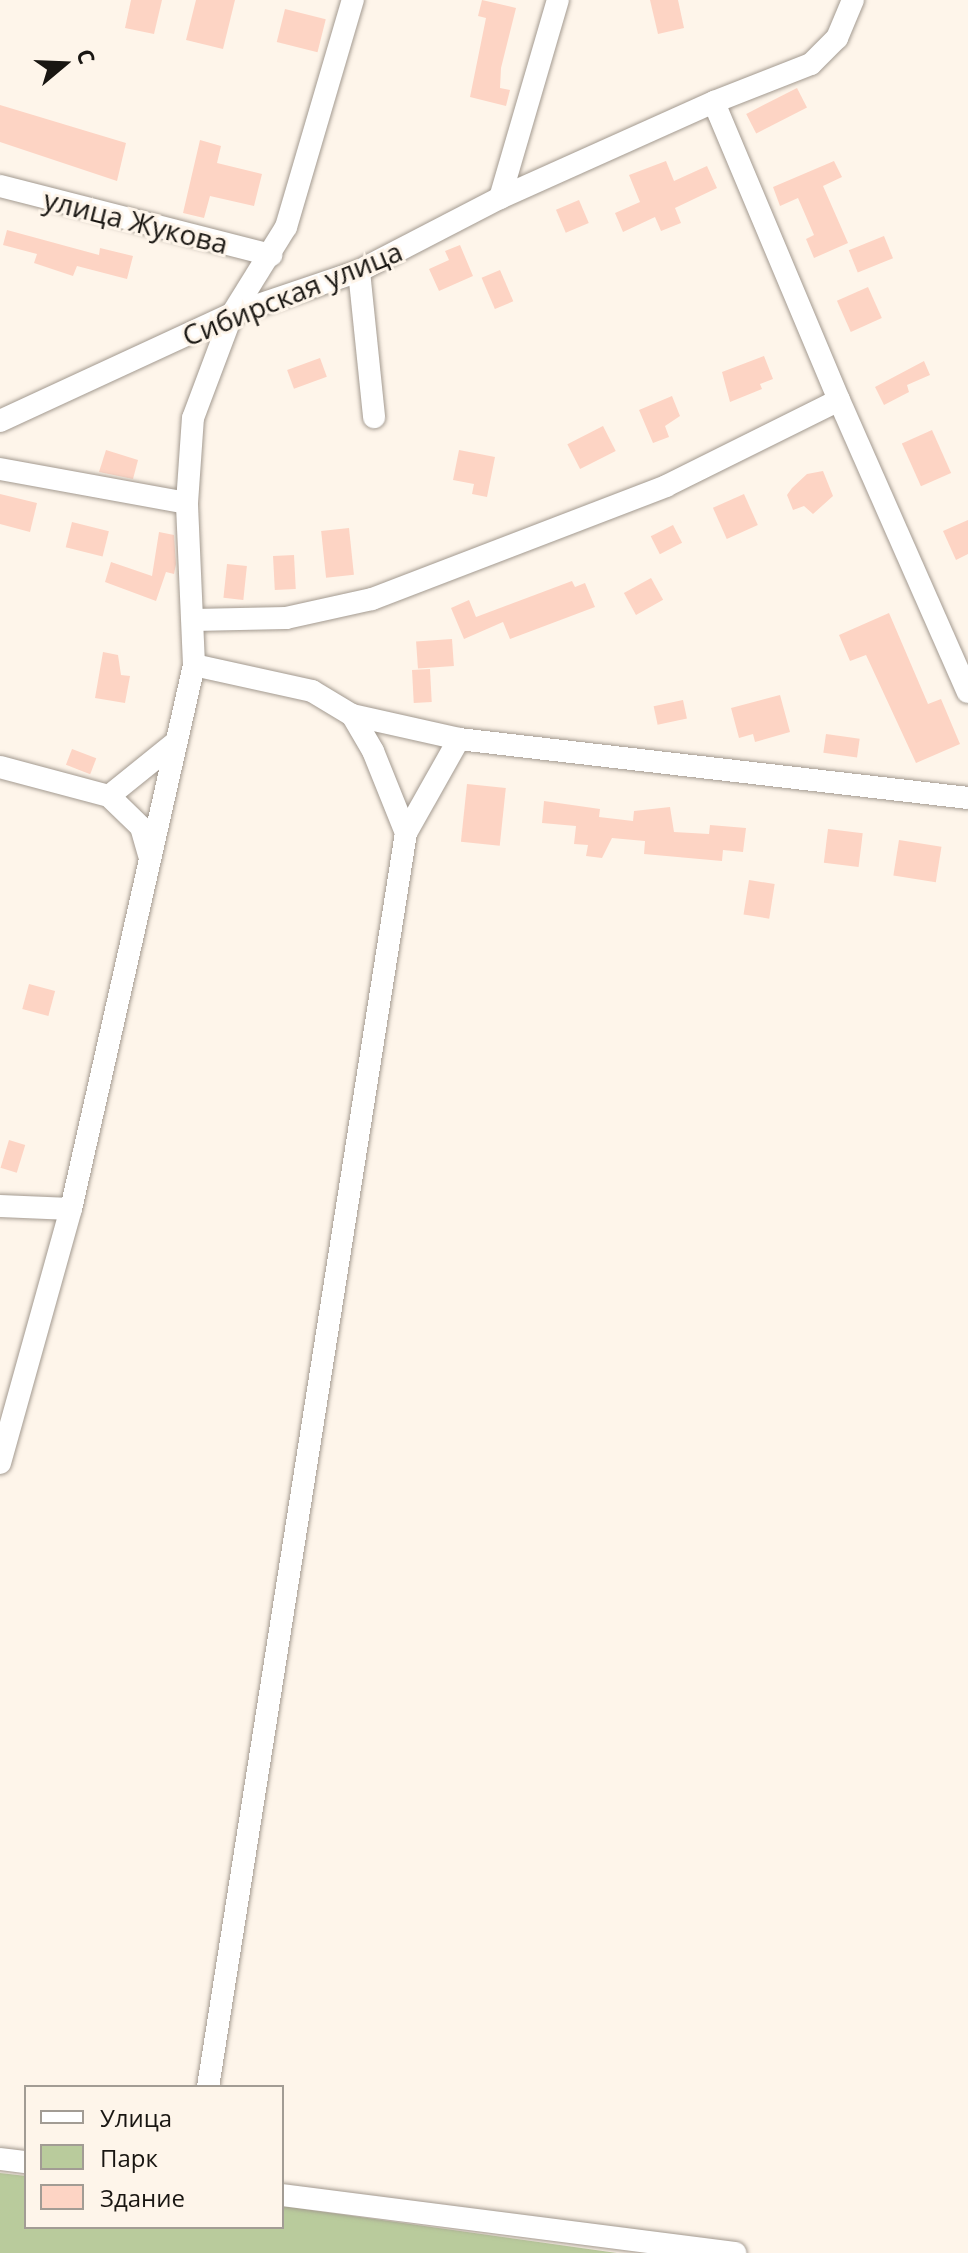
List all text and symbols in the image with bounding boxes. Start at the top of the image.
north arrow [24,24,104,104]
text: С [70,45,103,68]
street label: улица Жукова [40,182,232,260]
street label: Сибирская улица [177,234,407,352]
legend [24,2085,284,2229]
text: Улица [100,2101,172,2134]
text: Парк [100,2141,158,2174]
text: Здание [100,2181,185,2214]

